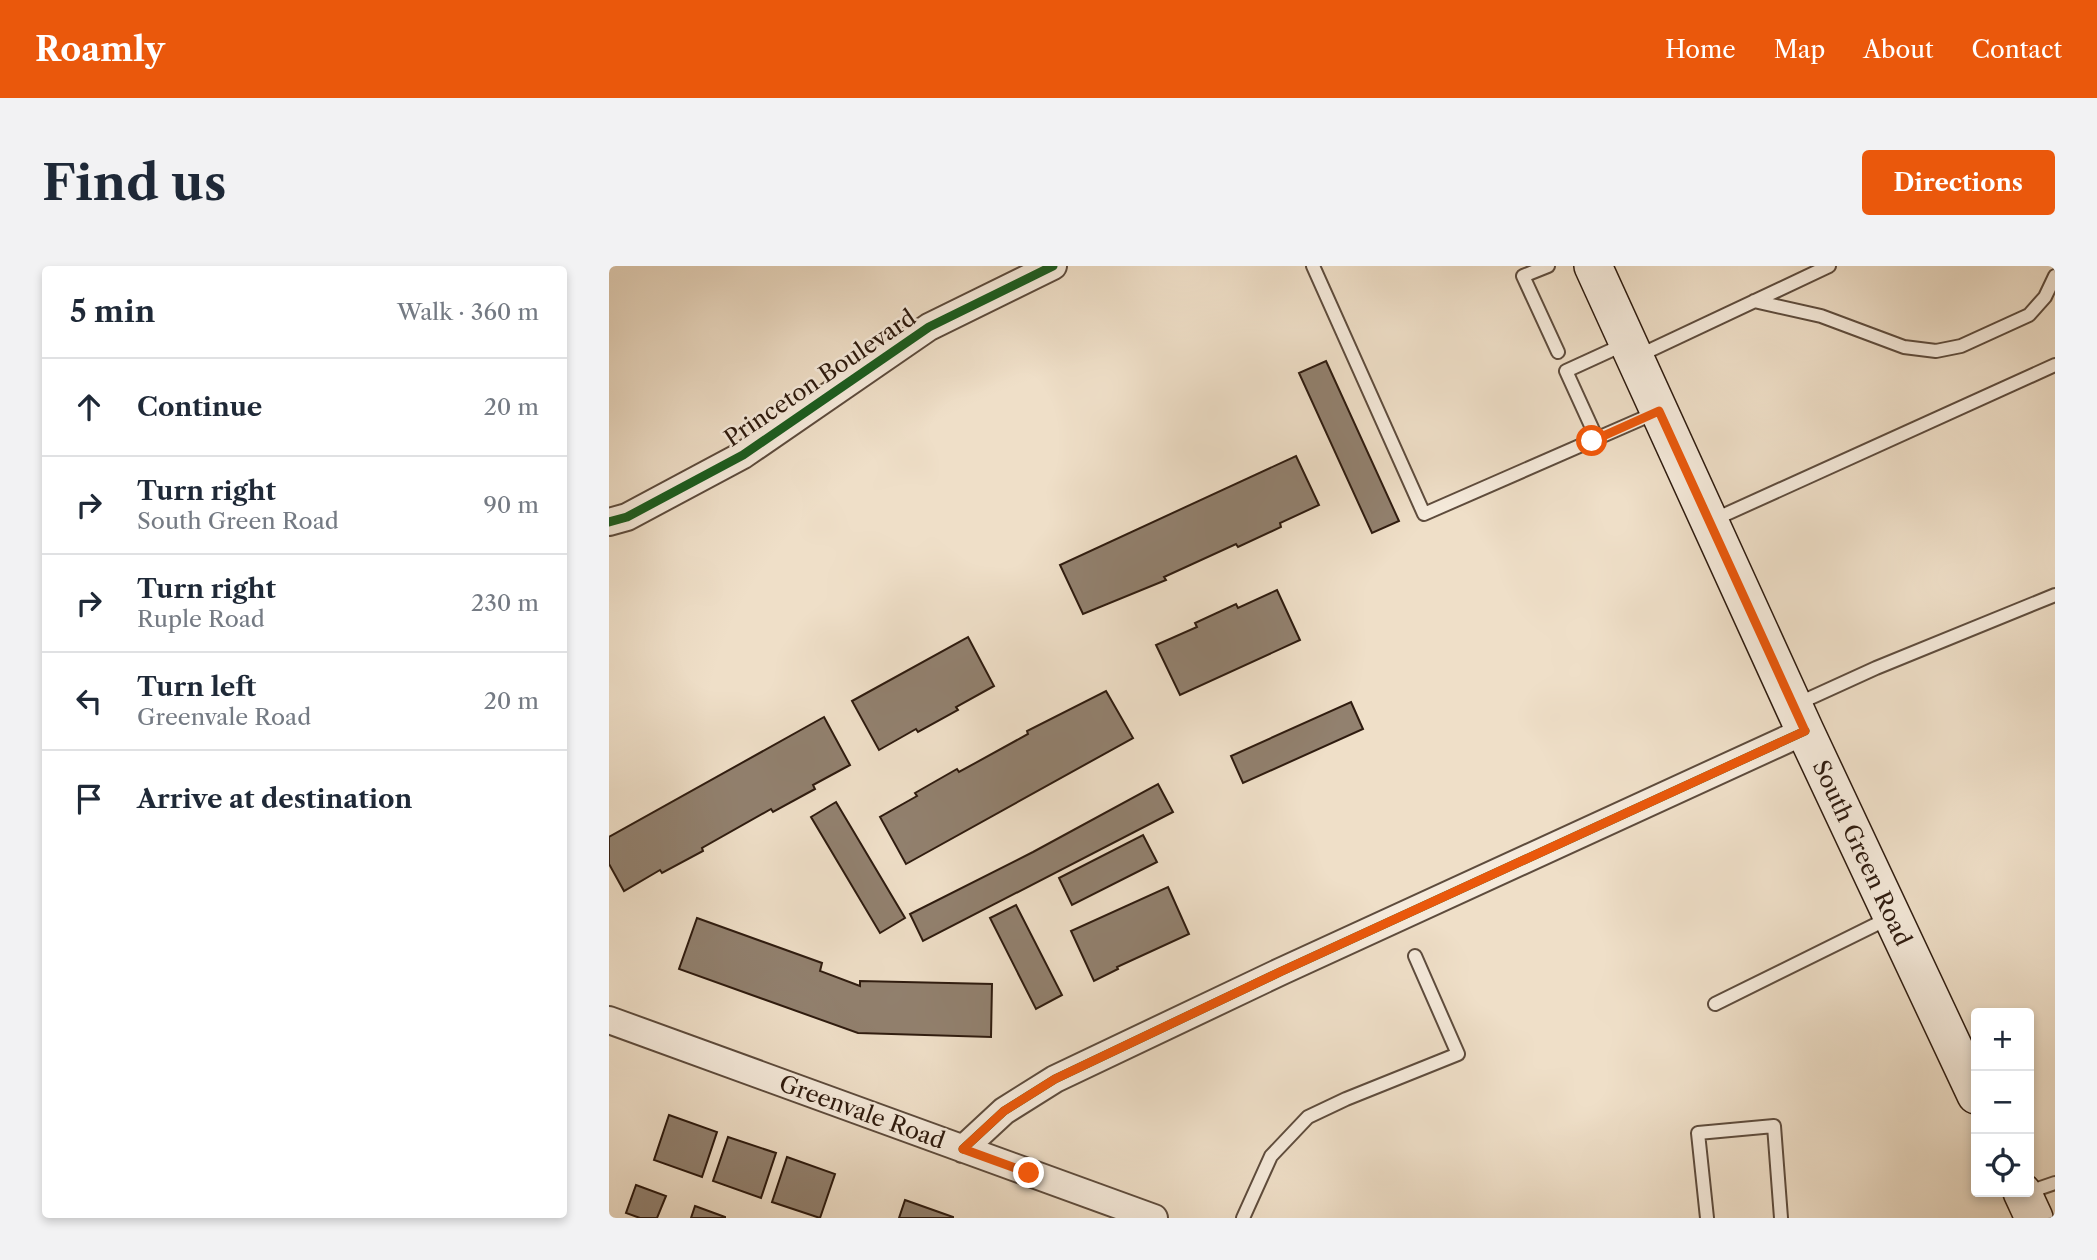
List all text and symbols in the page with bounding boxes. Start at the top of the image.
text: Roamly [35,29,165,70]
text: Home [1665,35,1736,64]
text: Map [1774,35,1825,64]
text: About [1863,35,1934,64]
text: Contact [1972,35,2062,64]
button: Directions [1862,150,2055,215]
text: Find us [42,152,226,213]
text: 5 min [70,293,155,330]
text: Walk · 360 m [397,298,539,326]
street label: Princeton Boulevard [719,304,921,452]
icon: ahead [70,388,108,426]
text: Continue [137,391,262,423]
text: 20 m [484,393,539,421]
route start [1576,425,1607,456]
text: Turn right [137,475,276,507]
icon: right [70,486,108,524]
text: 90 m [483,491,539,519]
text: South Green Road [137,507,339,535]
text: Turn right [137,573,276,605]
icon: right [70,584,108,622]
text: 230 m [471,589,539,617]
text: Ruple Road [137,605,265,633]
text: Turn left [137,671,256,703]
icon: left [70,682,108,720]
text: 20 m [484,687,539,715]
text: Greenvale Road [137,703,311,731]
street label: South Green Road [1807,756,1917,950]
icon: arrive [70,780,108,818]
text: Arrive at destination [137,783,412,815]
map controls [1971,1008,2034,1197]
button: + [1971,1008,2034,1071]
street label: Greenvale Road [775,1069,949,1155]
button: − [1971,1071,2034,1134]
button: locate [1971,1134,2034,1197]
route end [1013,1157,1044,1188]

